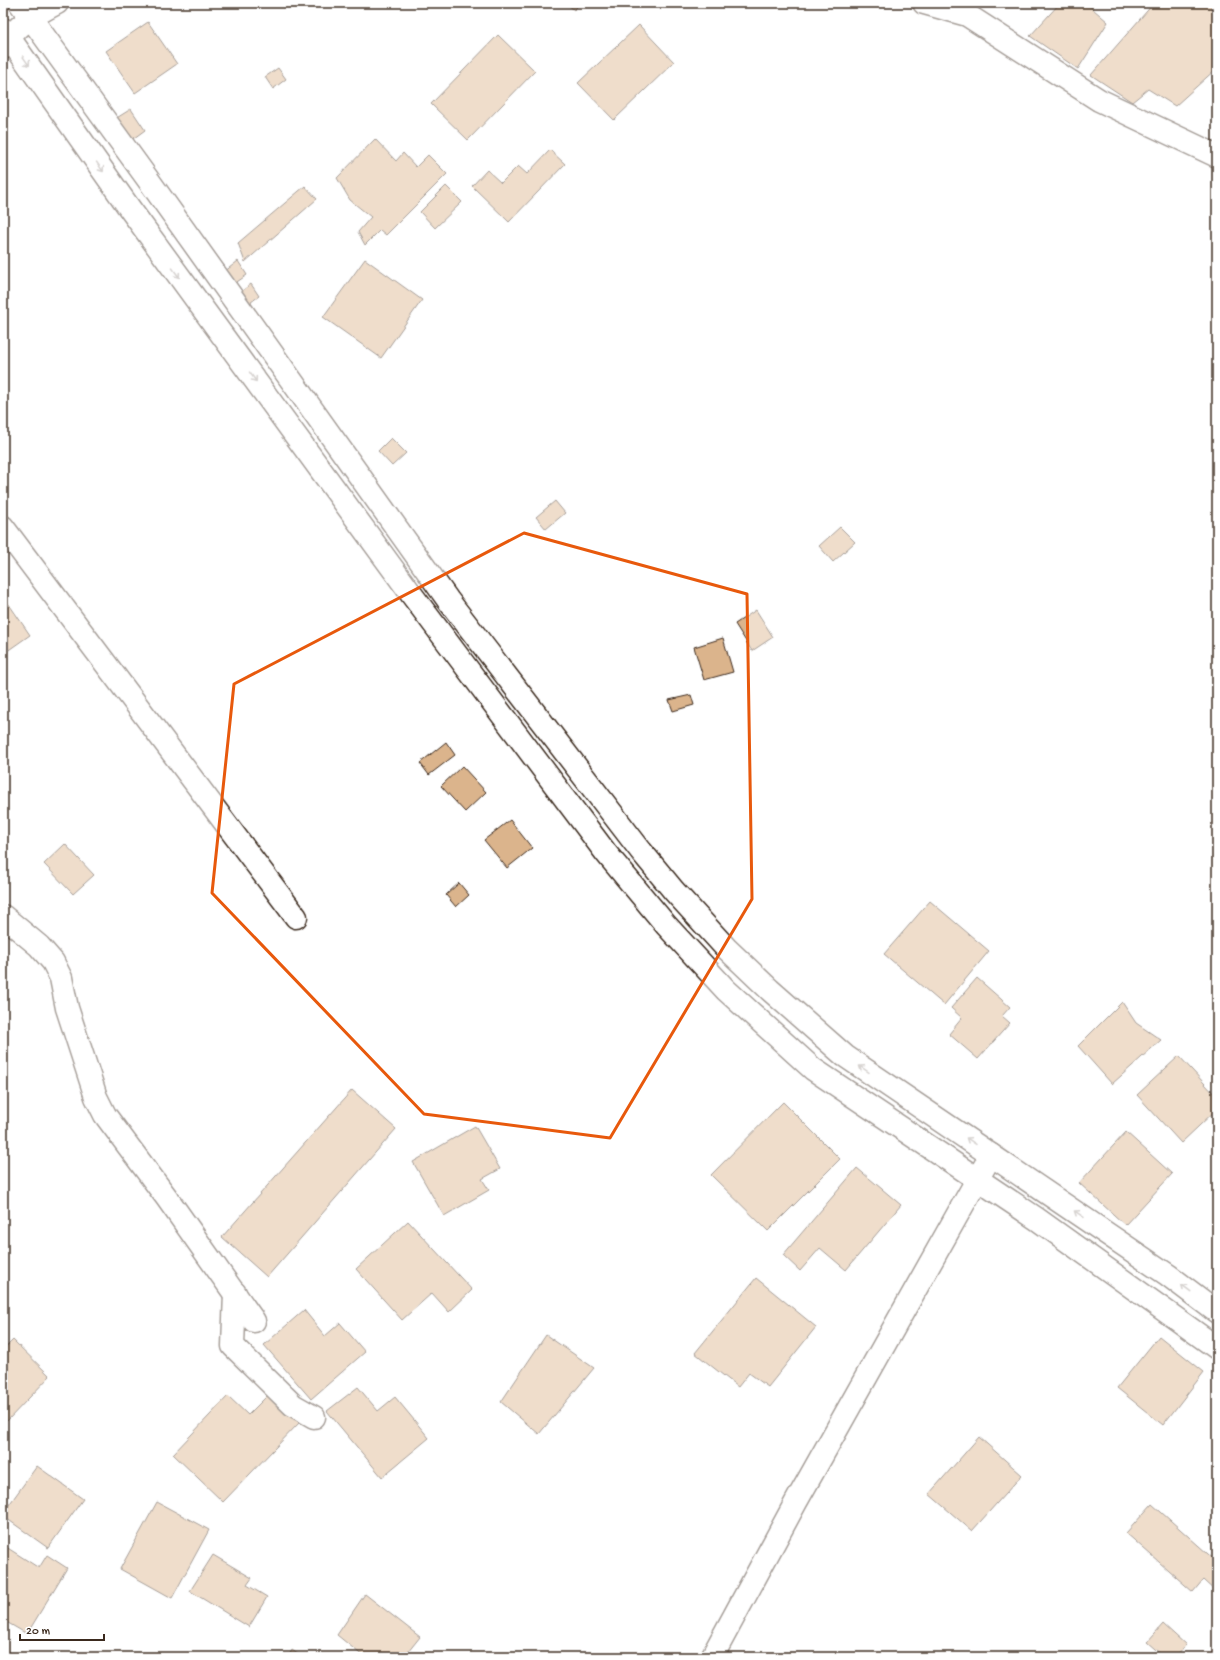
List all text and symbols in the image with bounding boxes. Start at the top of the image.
one-way arrow [22,55,30,66]
one-way arrow [96,161,104,172]
one-way arrow [172,267,181,278]
one-way arrow [249,372,257,383]
one-way arrow [858,1065,869,1073]
one-way arrow [966,1137,977,1145]
one-way arrow [1074,1210,1085,1218]
one-way arrow [1180,1284,1191,1293]
scale bar [20,1616,104,1642]
text: 20 m [26,1625,51,1639]

